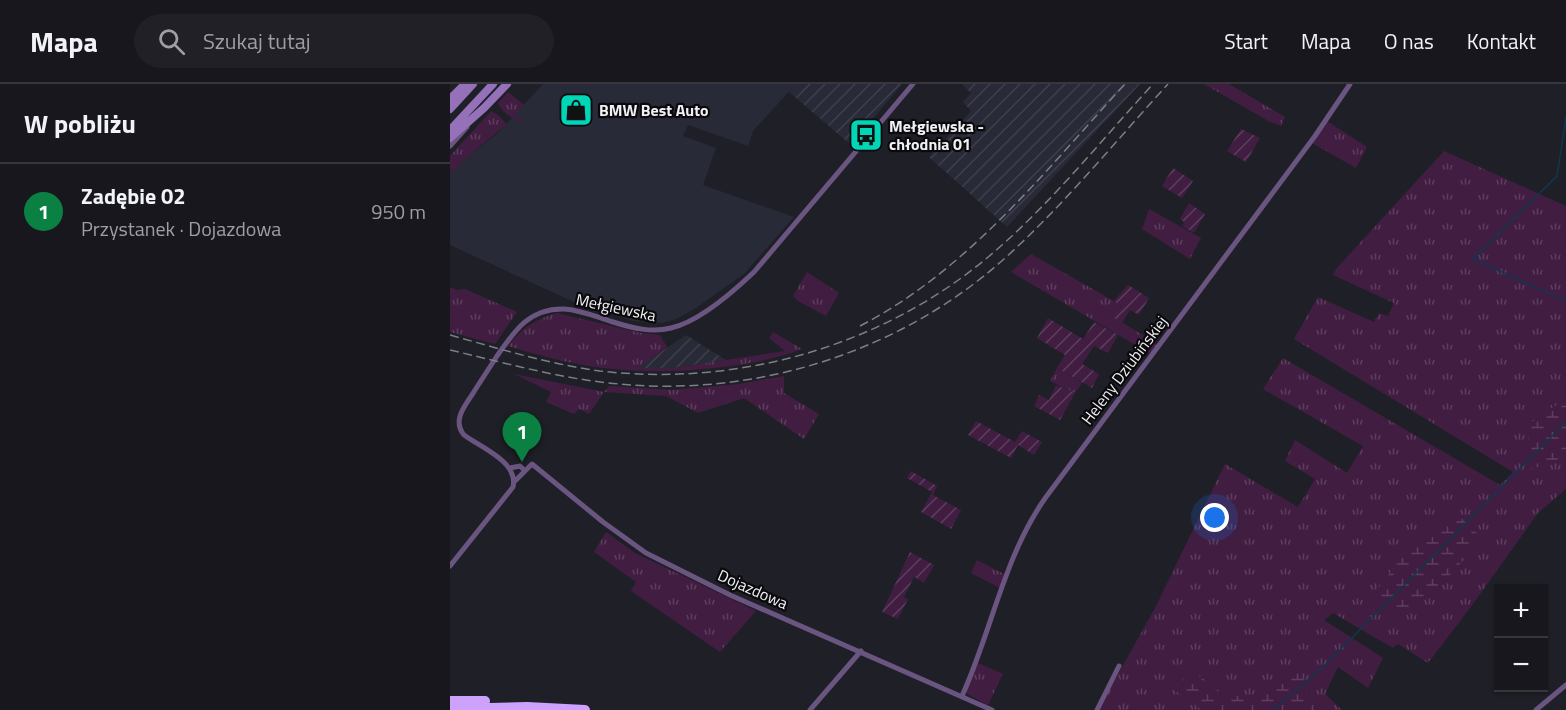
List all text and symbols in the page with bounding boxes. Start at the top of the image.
search box [134,14,554,68]
text: Mapa [30,20,98,63]
text: Szukaj tutaj [203,24,311,58]
icon: search [155,25,188,58]
text: Start [1224,25,1268,57]
text: Mapa [1301,25,1351,57]
text: O nas [1384,25,1434,57]
text: Kontakt [1467,25,1536,57]
shop icon: BMW Best Auto [558,92,594,128]
place label: BMW Best Auto [599,98,709,122]
text: W pobliżu [24,104,136,143]
place label: Mełgiewska - chłodnia 01 [889,114,984,156]
bus stop icon: Mełgiewska - chłodnia 01 [848,117,884,153]
text: Zadębie 02 [81,179,186,213]
text: 1 [38,196,49,227]
text: 950 m [371,196,426,227]
text: Przystanek · Dojazdowa [81,213,281,244]
street label: Mełgiewska [574,287,658,327]
street label: Heleny Dziubińskiej [1075,311,1173,429]
pin: 1 [502,412,542,462]
your location [1200,503,1229,532]
street label: Dojazdowa [714,563,792,615]
map controls [1494,584,1548,692]
button: + [1494,584,1548,638]
button: − [1494,638,1548,692]

